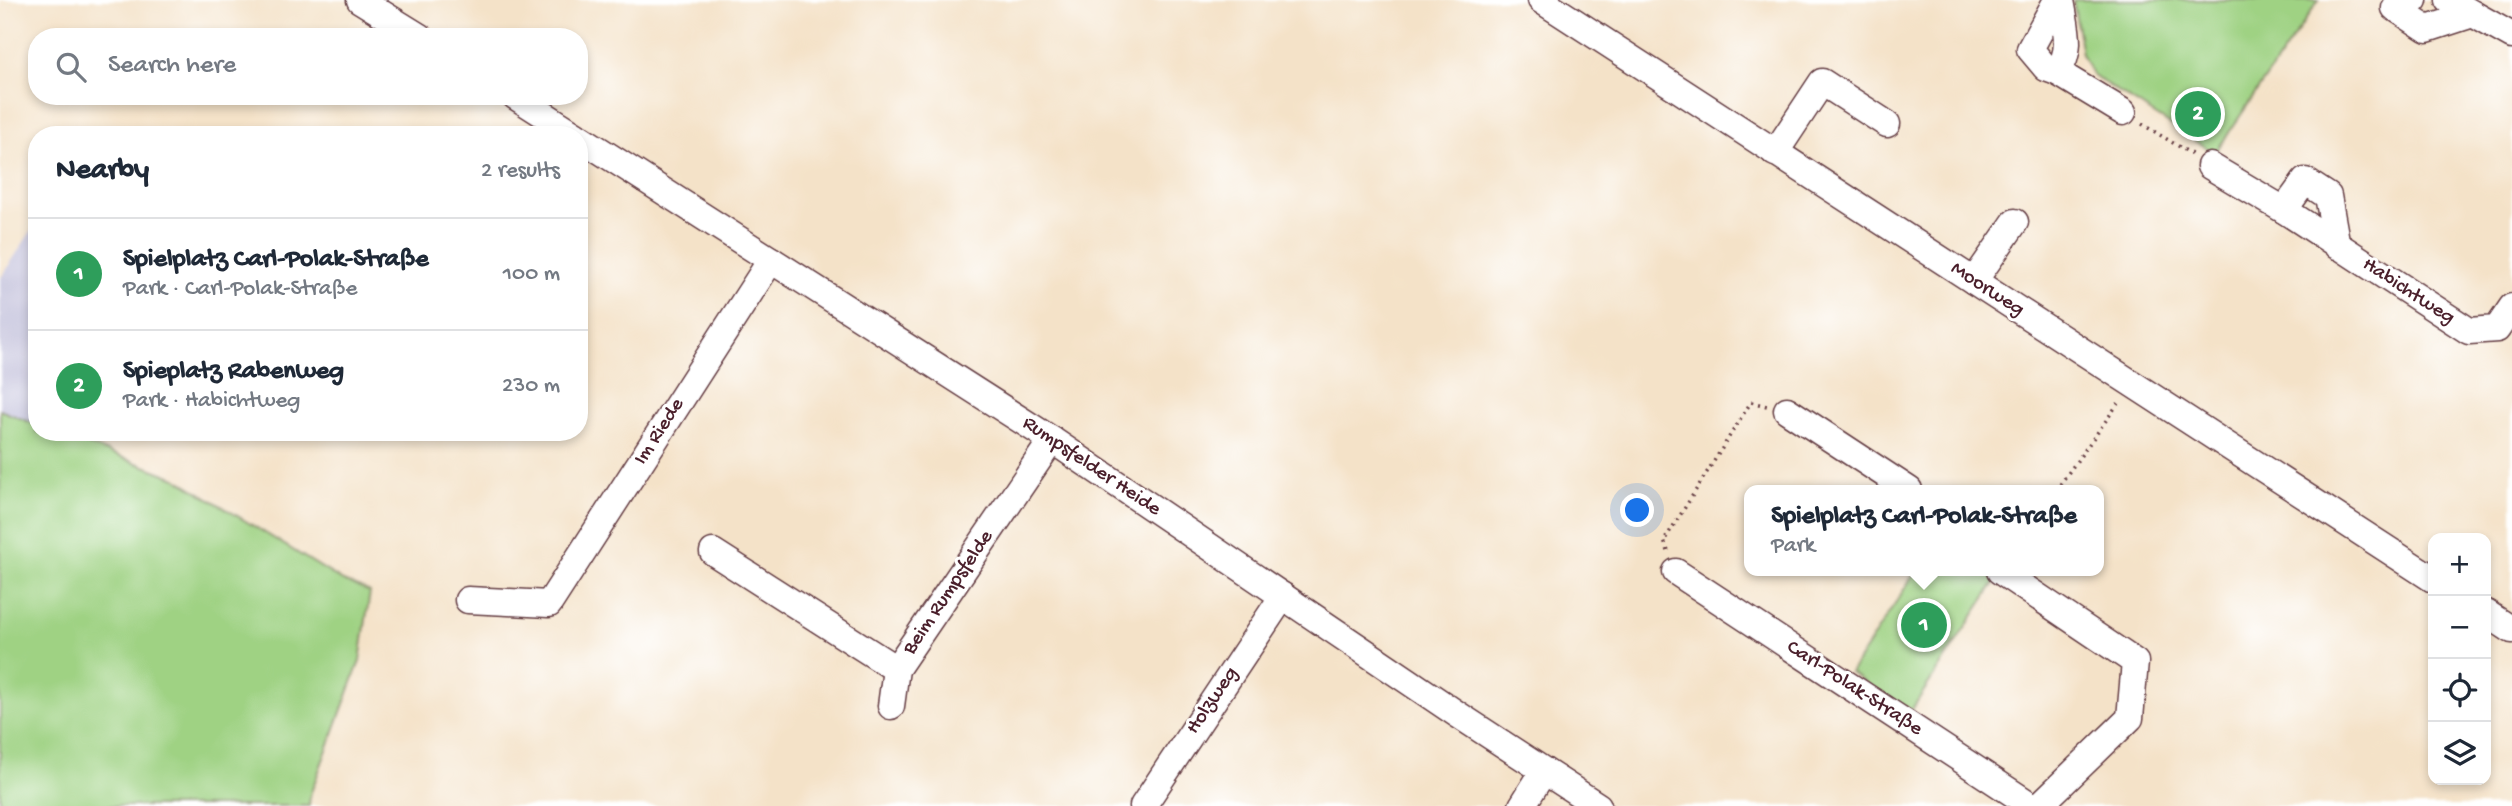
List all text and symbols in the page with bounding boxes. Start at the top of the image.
search box [28,28,588,105]
icon: search [52,48,90,86]
text: Search here [108,51,236,82]
pin: 2 [2175,88,2221,140]
text: Nearby [56,154,149,189]
text: 2 results [481,158,560,185]
text: Spielplatz Carl-Polak-Straße [123,245,429,276]
street label: Habichtweg [2357,253,2459,331]
street label: Moorweg [1945,257,2029,323]
text: 1 [74,261,84,288]
text: 100 m [503,261,560,288]
text: Park · Carl-Polak-Straße [123,276,357,303]
text: Spieplatz Rabenweg [123,357,344,388]
text: 2 [73,373,85,400]
text: 230 m [502,373,560,400]
text: Park · Habichtweg [123,388,300,415]
street label: Im Riede [629,393,691,470]
street label: Rumpsfelder Heide [1017,411,1166,523]
popup [1744,485,2104,576]
your location [1620,493,1654,527]
text: Spielplatz Carl-Polak-Straße [1771,502,2077,533]
street label: Beim Rumpsfelde [898,525,1001,661]
text: Park [1771,533,1815,560]
map controls [2428,533,2491,785]
button: + [2428,533,2491,596]
button: − [2428,596,2491,659]
pin: 1 [1901,599,1947,651]
street label: Carl-Polak-Straße [1781,636,1928,743]
button: locate [2428,659,2491,722]
street label: Holzweg [1181,663,1245,739]
button: layers [2428,722,2491,785]

